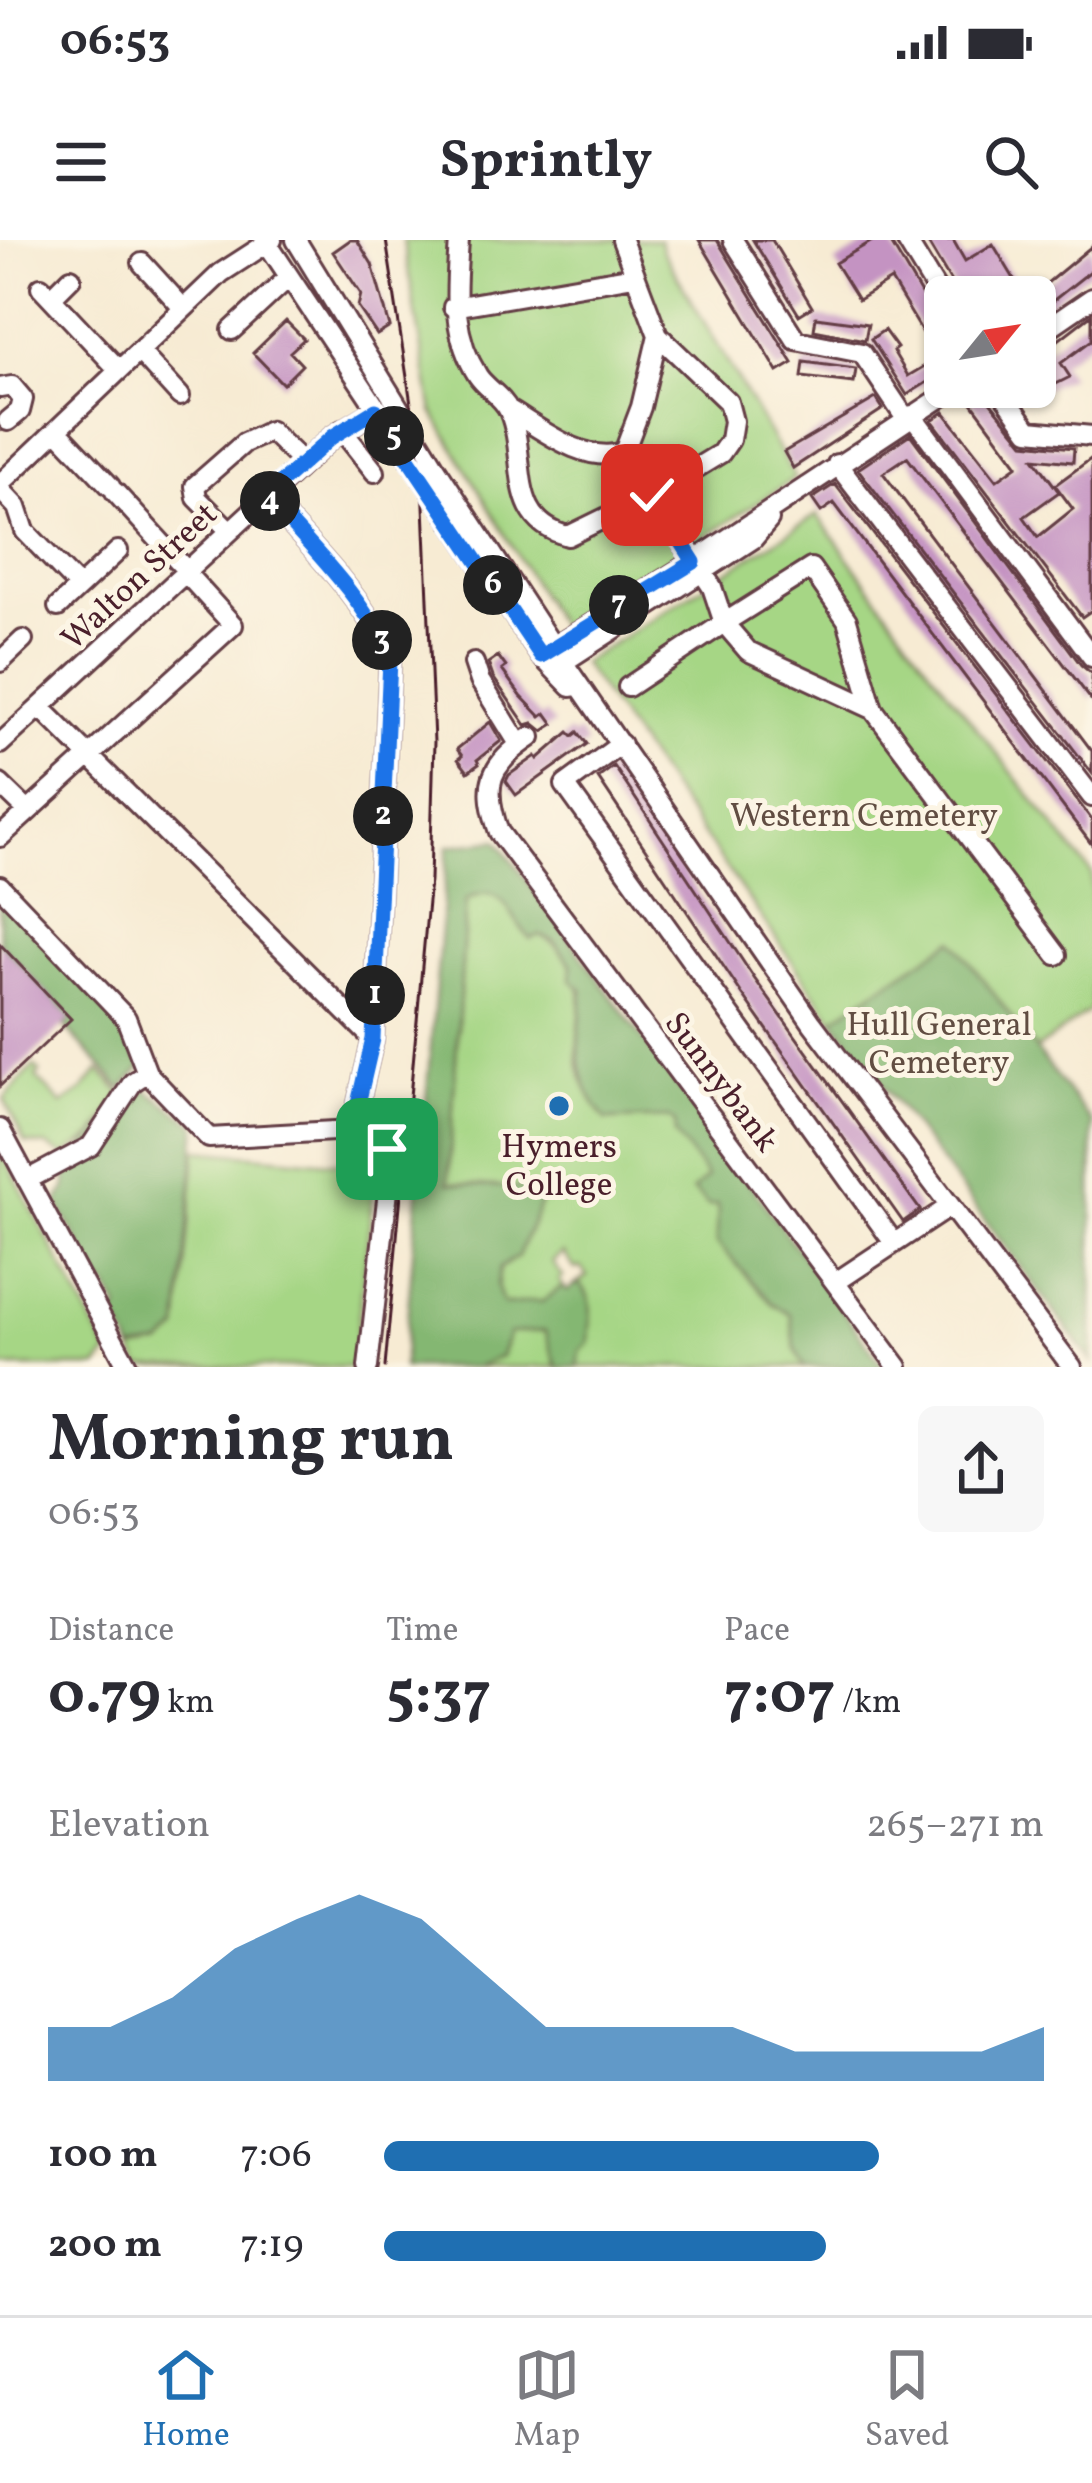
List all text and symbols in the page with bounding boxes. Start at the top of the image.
text: 06:53 [60,11,170,74]
text: Sprintly [440,125,652,200]
icon: menu [48,129,114,195]
icon: search [978,129,1044,195]
north arrow [924,276,1056,408]
map controls [924,276,1056,408]
pin: 5 [364,406,424,466]
text: 5 [386,413,402,459]
pin [601,444,703,546]
icon: check [619,462,685,528]
pin: 4 [240,471,300,531]
text: 4 [260,478,280,524]
street label: Walton Street [52,493,229,663]
pin: 6 [463,555,523,615]
text: 6 [484,562,502,608]
pin: 7 [589,575,649,635]
text: 7 [611,582,627,628]
pin: 3 [352,610,412,670]
text: 3 [374,617,390,663]
pin: 2 [353,786,413,846]
text: 2 [374,793,392,839]
park label: Western Cemetery [730,795,998,841]
pin: 1 [345,965,405,1025]
text: 1 [368,972,382,1018]
street label: Sunnybank [652,1004,788,1163]
park label: Hull General Cemetery [846,1004,1032,1088]
marker: Hymers College [546,1093,572,1119]
pin [336,1098,438,1200]
icon: arrive [354,1116,420,1182]
place label: Hymers College [501,1126,617,1210]
text: Morning run [48,1396,454,1488]
button: share [918,1406,1044,1532]
text: 06:53 [48,1487,140,1541]
text: Distance [48,1609,174,1655]
text: Time [386,1609,458,1655]
text: Pace [724,1609,790,1655]
text: 0.79 [48,1655,161,1738]
text: 5:37 [386,1655,491,1738]
text: 7:07 [724,1655,835,1738]
text: km [161,1681,215,1727]
text: /km [835,1681,901,1727]
text: Elevation [48,1799,210,1853]
text: 265–271 m [866,1799,1044,1853]
text: 100 m [48,2129,158,2183]
text: 7:06 [240,2129,312,2183]
text: 200 m [48,2219,162,2273]
text: 7:19 [240,2219,304,2273]
tab: Home [142,2342,230,2460]
tab: Map [514,2342,580,2460]
tab: Saved [865,2342,950,2460]

